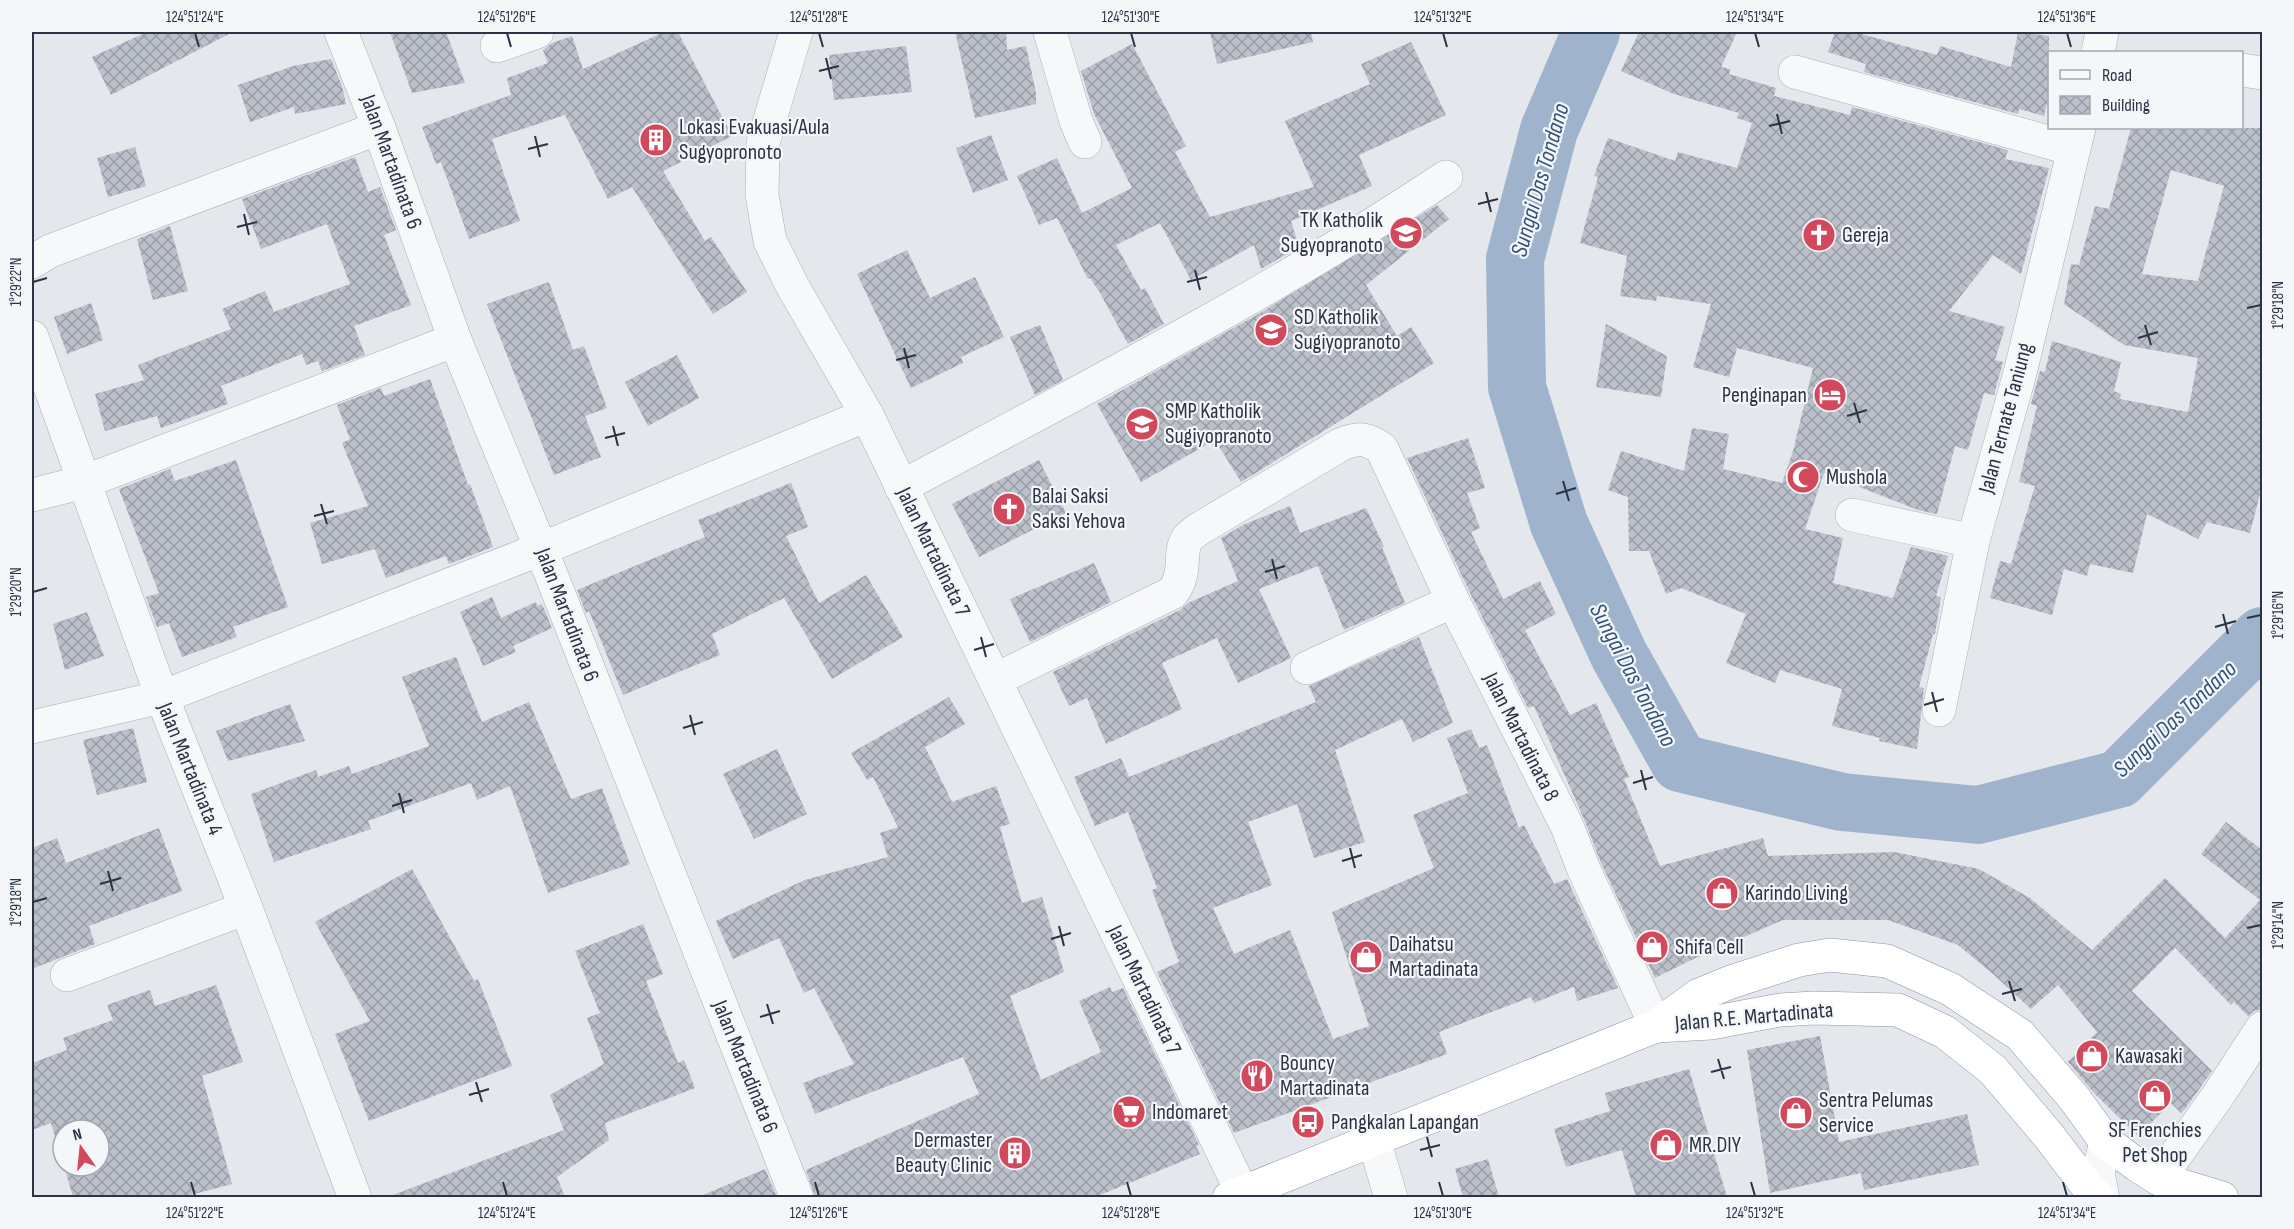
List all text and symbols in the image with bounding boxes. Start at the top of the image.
text: 124°51'24"E [166,8,224,27]
text: 124°51'26"E [478,8,536,27]
text: 124°51'28"E [790,8,848,27]
text: 124°51'30"E [1102,8,1160,27]
text: 124°51'32"E [1414,8,1472,27]
text: 124°51'34"E [1726,8,1784,27]
text: 124°51'36"E [2038,8,2096,27]
legend [2048,51,2243,129]
text: Road [2102,65,2132,86]
street label: Jalan Martadinata 6 [354,90,428,233]
text: Building [2102,95,2150,116]
water label: Sungai Das Tondano [1504,100,1576,260]
place label: Lokasi Evakuasi/Aula Sugyopronoto [679,114,829,166]
building icon: Lokasi Evakuasi/Aula Sugyopronoto [638,122,674,158]
place label: TK Katholik Sugyopranoto [1281,207,1384,259]
school or university icon: TK Katholik Sugyopranoto [1388,215,1424,251]
church icon: Gereja [1801,217,1837,253]
place label: Gereja [1842,222,1889,249]
text: 1°29'22"N [7,258,26,306]
text: 1°29'18"N [2269,281,2288,329]
place label: SD Katholik Sugiyopranoto [1294,304,1401,356]
school or university icon: SD Katholik Sugiyopranoto [1253,312,1289,348]
street label: Jalan Ternate Taniung [1973,340,2039,497]
hotel icon: Penginapan [1812,377,1848,413]
place label: Penginapan [1722,382,1807,409]
place label: SMP Katholik Sugiyopranoto [1165,398,1272,450]
school or university icon: SMP Katholik Sugiyopranoto [1124,406,1160,442]
mosque icon: Mushola [1785,459,1821,495]
place label: Mushola [1826,464,1887,491]
street label: Jalan Martadinata 7 [890,482,976,621]
place label: Balai Saksi Saksi Yehova [1032,483,1125,535]
church icon: Balai Saksi Saksi Yehova [991,491,1027,527]
street label: Jalan Martadinata 6 [529,543,605,686]
text: 1°29'20"N [7,567,26,617]
text: 1°29'16"N [2269,591,2288,639]
water label: Sungai Das Tondano [1583,598,1683,752]
water label: Sungai Das Tondano [2107,654,2243,784]
street label: Jalan Martadinata 8 [1477,667,1565,806]
street label: Jalan Martadinata 4 [151,698,229,839]
shop icon: Karindo Living [1704,875,1740,911]
text: 1°29'18"N [7,878,26,926]
place label: Karindo Living [1745,880,1848,907]
text: 1°29'14"N [2269,901,2288,949]
street label: Jalan Martadinata 7 [1101,920,1187,1059]
shop icon: Shifa Cell [1634,929,1670,965]
place label: Daihatsu Martadinata [1389,931,1478,983]
place label: Shifa Cell [1675,934,1744,961]
shop icon: Daihatsu Martadinata [1348,939,1384,975]
street label: Jalan Martadinata 6 [706,996,784,1137]
street label: Jalan R.E. Martadinata [1673,997,1834,1037]
shop icon: Kawasaki [2074,1038,2110,1074]
place label: Kawasaki [2115,1043,2183,1070]
place label: Bouncy Martadinata [1280,1050,1369,1102]
restaurant icon: Bouncy Martadinata [1239,1058,1275,1094]
shop icon: SF Frenchies Pet Shop [2137,1078,2173,1114]
place label: Sentra Pelumas Service [1819,1087,1933,1139]
supermarket icon: Indomaret [1111,1094,1147,1130]
shop icon: Sentra Pelumas Service [1778,1095,1814,1131]
place label: Indomaret [1152,1099,1228,1126]
bus stop icon: Pangkalan Lapangan [1290,1104,1326,1140]
place label: Pangkalan Lapangan [1331,1109,1479,1136]
place label: SF Frenchies Pet Shop [2108,1117,2202,1169]
north arrow [51,1118,111,1178]
text: N [71,1125,84,1145]
place label: Dermaster Beauty Clinic [895,1127,992,1179]
shop icon: MR.DIY [1648,1127,1684,1163]
place label: MR.DIY [1689,1132,1741,1159]
building icon: Dermaster Beauty Clinic [997,1135,1033,1171]
text: 124°51'22"E [166,1204,224,1223]
text: 124°51'24"E [478,1204,536,1223]
text: 124°51'26"E [790,1204,848,1223]
text: 124°51'28"E [1102,1204,1160,1223]
text: 124°51'30"E [1414,1204,1472,1223]
text: 124°51'32"E [1726,1204,1784,1223]
text: 124°51'34"E [2038,1204,2096,1223]

